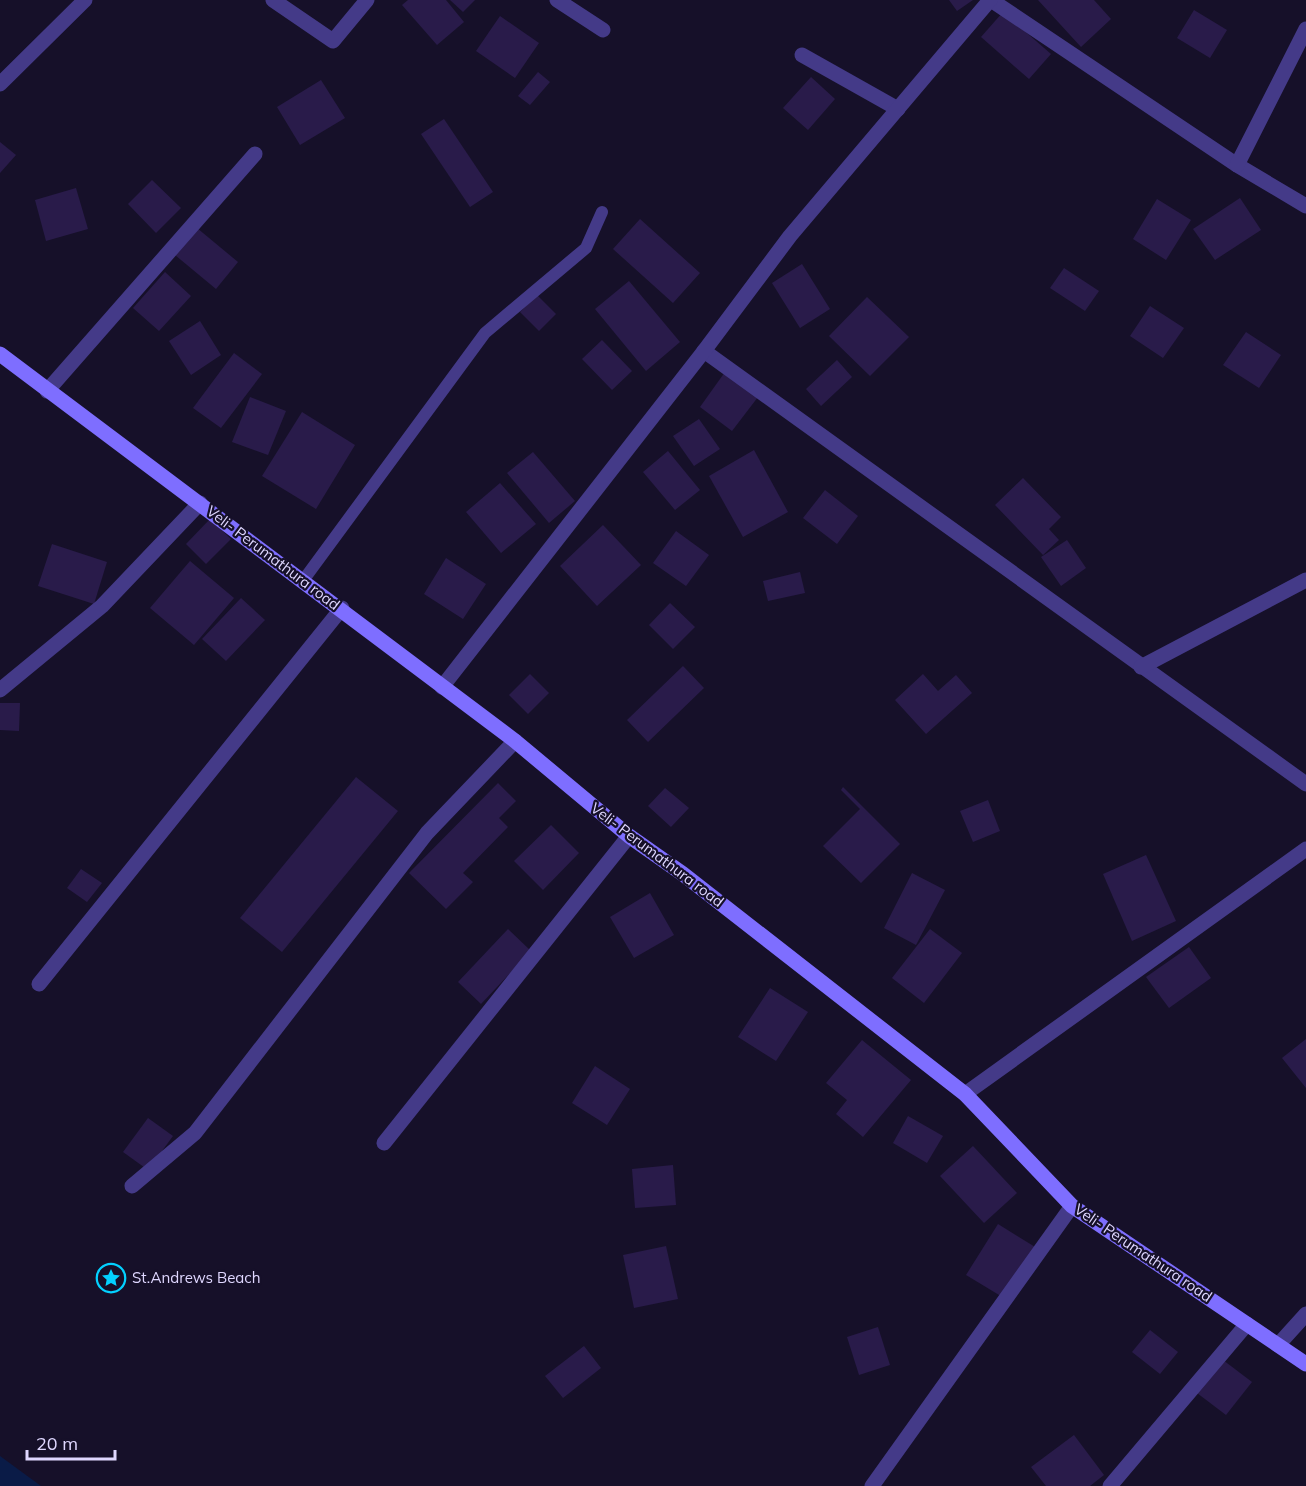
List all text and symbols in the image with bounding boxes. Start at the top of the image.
street label: Veli- Perumathura road [203,501,344,614]
street label: Veli- Perumathura road [587,798,728,911]
street label: Veli- Perumathura road [1071,1199,1216,1306]
place icon: St.Andrews Beach [95,1262,127,1294]
place label: St.Andrews Beach [132,1268,261,1287]
scale bar [27,1423,116,1461]
text: 20 m [36,1432,78,1455]

